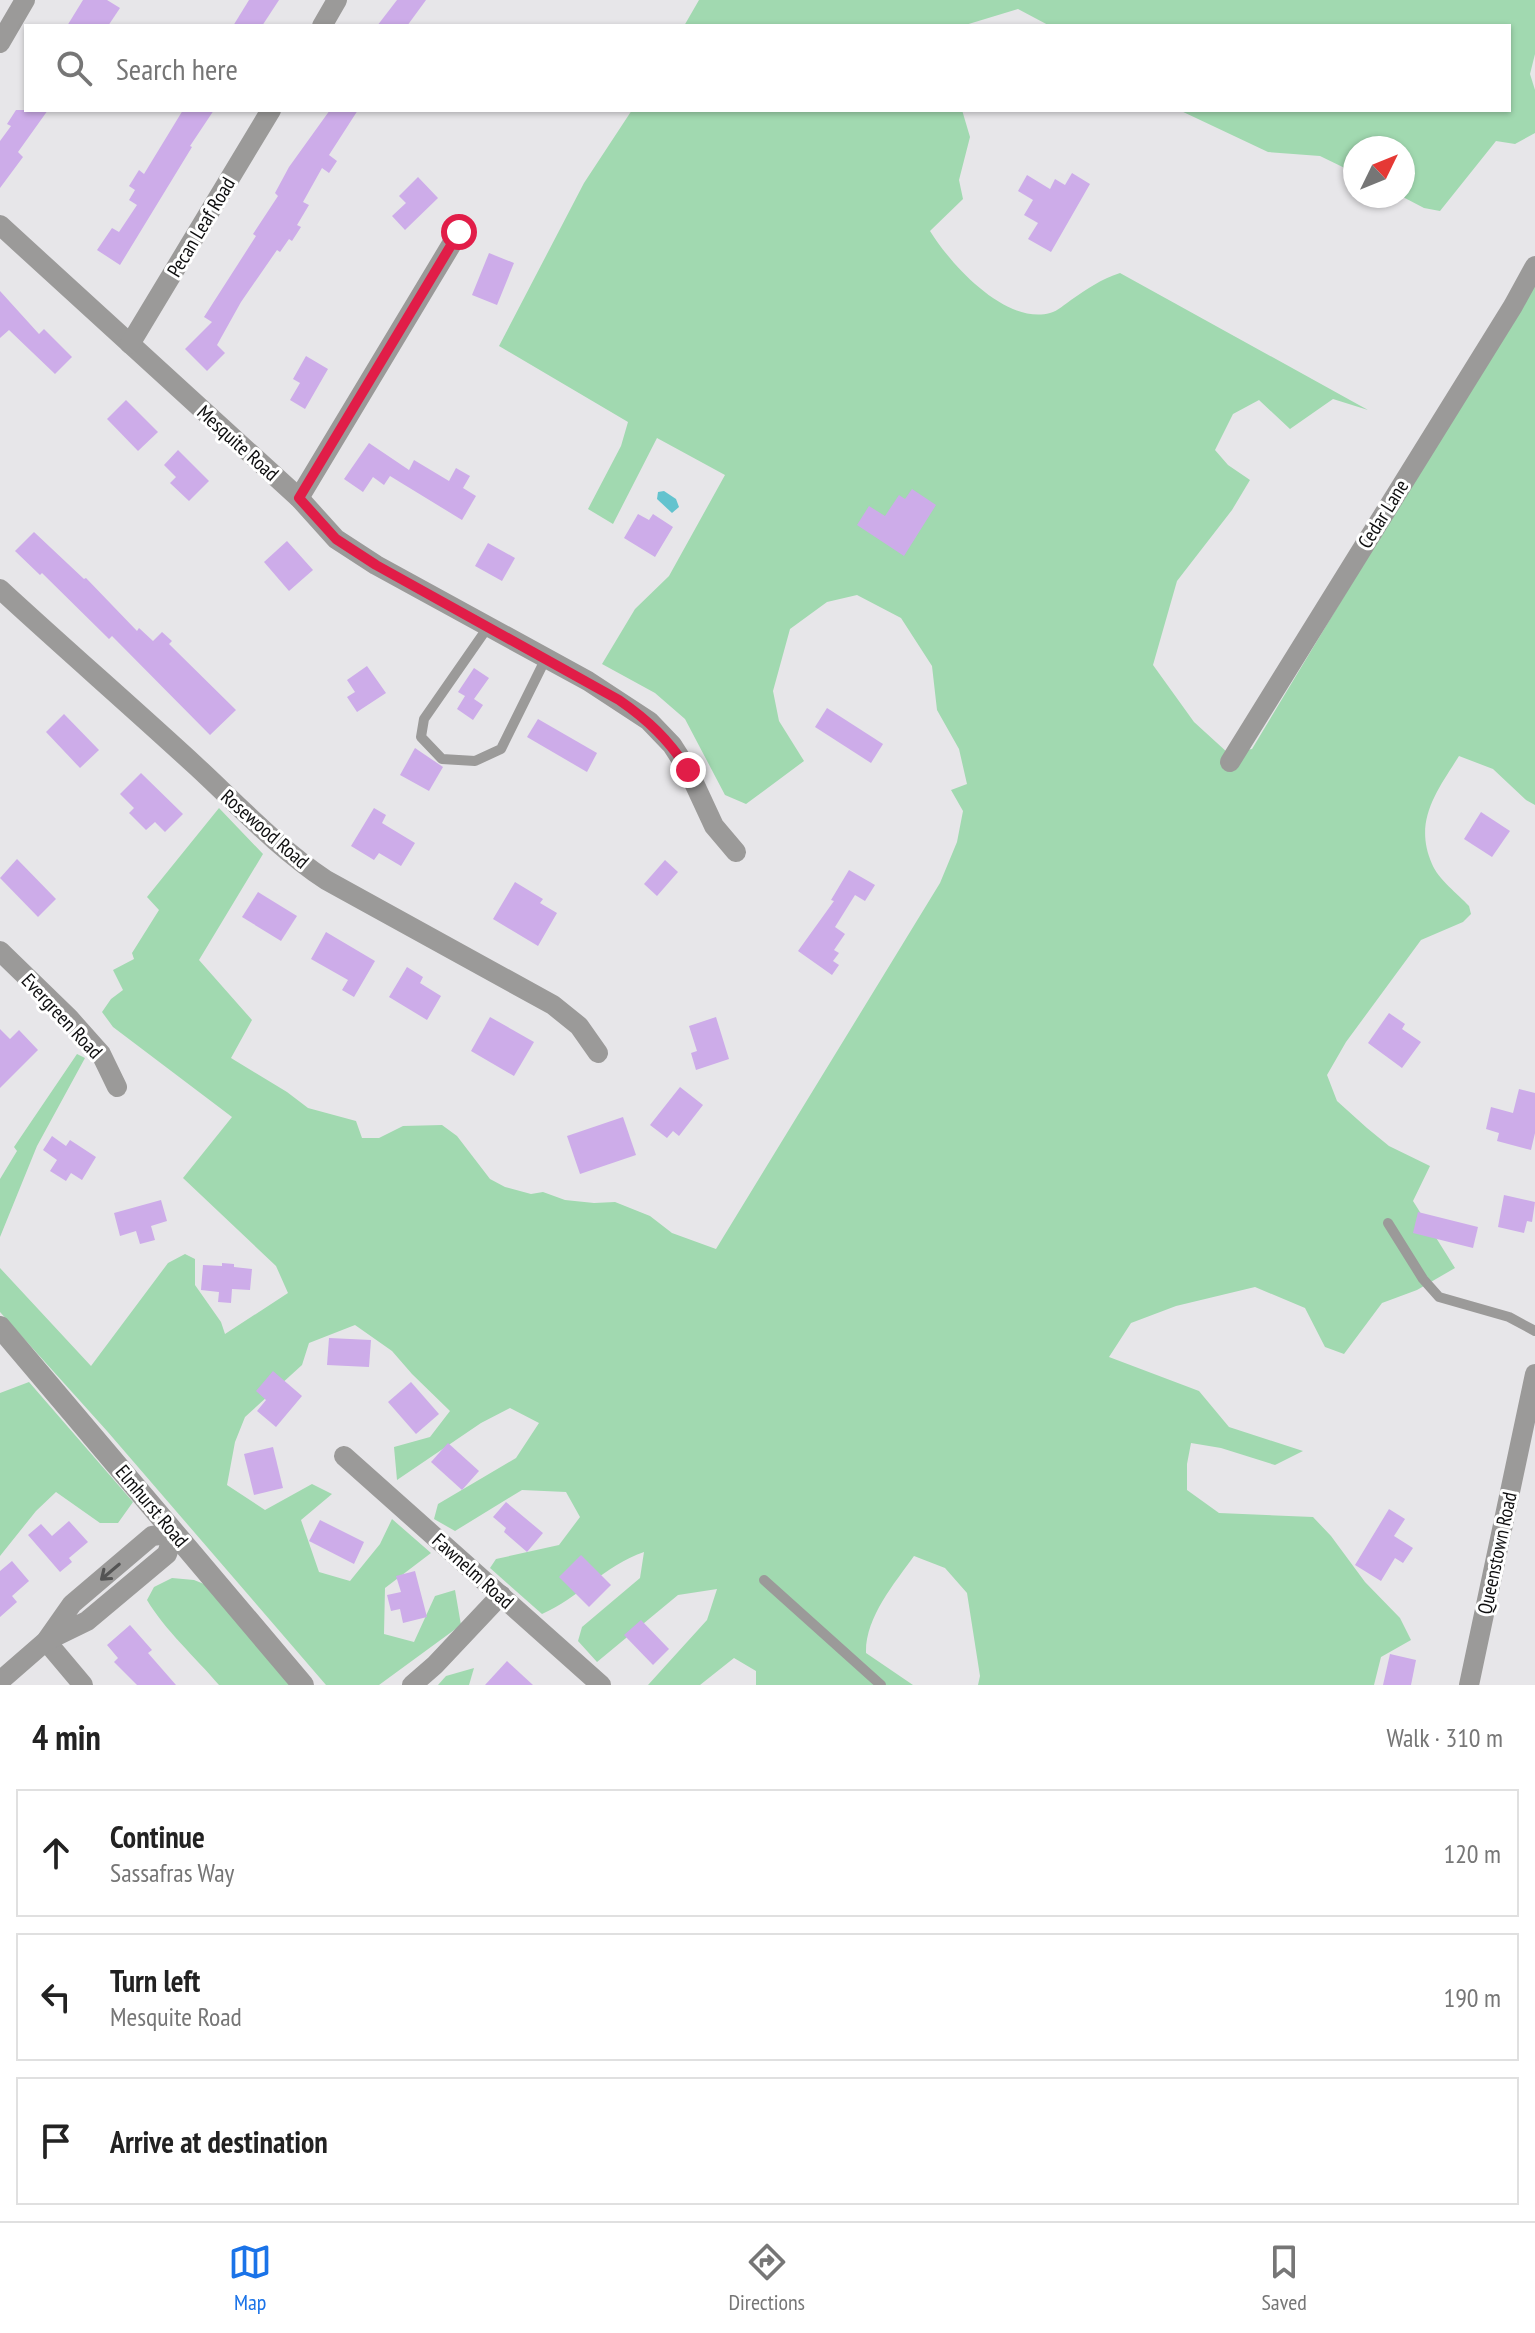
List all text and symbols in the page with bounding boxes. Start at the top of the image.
search box [24,24,1511,112]
icon: search [52,46,96,90]
text: Search here [116,49,238,88]
north arrow [1343,136,1415,208]
street label: Pecan Leaf Road [161,172,241,282]
route start [441,214,477,250]
street label: Mesquite Road [192,399,284,487]
street label: Cedar Lane [1352,475,1414,553]
route end [670,752,706,788]
street label: Rosewood Road [216,784,314,874]
street label: Evergreen Road [16,968,108,1064]
street label: Elmhurst Road [110,1459,194,1553]
street label: Queenstown Road [1471,1489,1523,1617]
street label: Fawnelm Road [427,1528,519,1614]
one-way arrow [100,1563,120,1581]
text: 4 min [32,1715,101,1759]
text: Walk · 310 m [1386,1721,1503,1754]
text: Continue [110,1817,205,1856]
icon: ahead [34,1831,78,1875]
text: 120 m [1443,1837,1501,1870]
text: Sassafras Way [110,1856,234,1889]
text: Turn left [110,1961,200,2000]
icon: left [34,1975,78,2019]
text: 190 m [1443,1981,1501,2014]
text: Mesquite Road [110,2000,242,2033]
icon: arrive [34,2119,78,2163]
text: Arrive at destination [110,2122,328,2161]
tab: Map [228,2240,272,2316]
tab: Directions [729,2240,805,2316]
tab: Saved [1261,2240,1307,2316]

